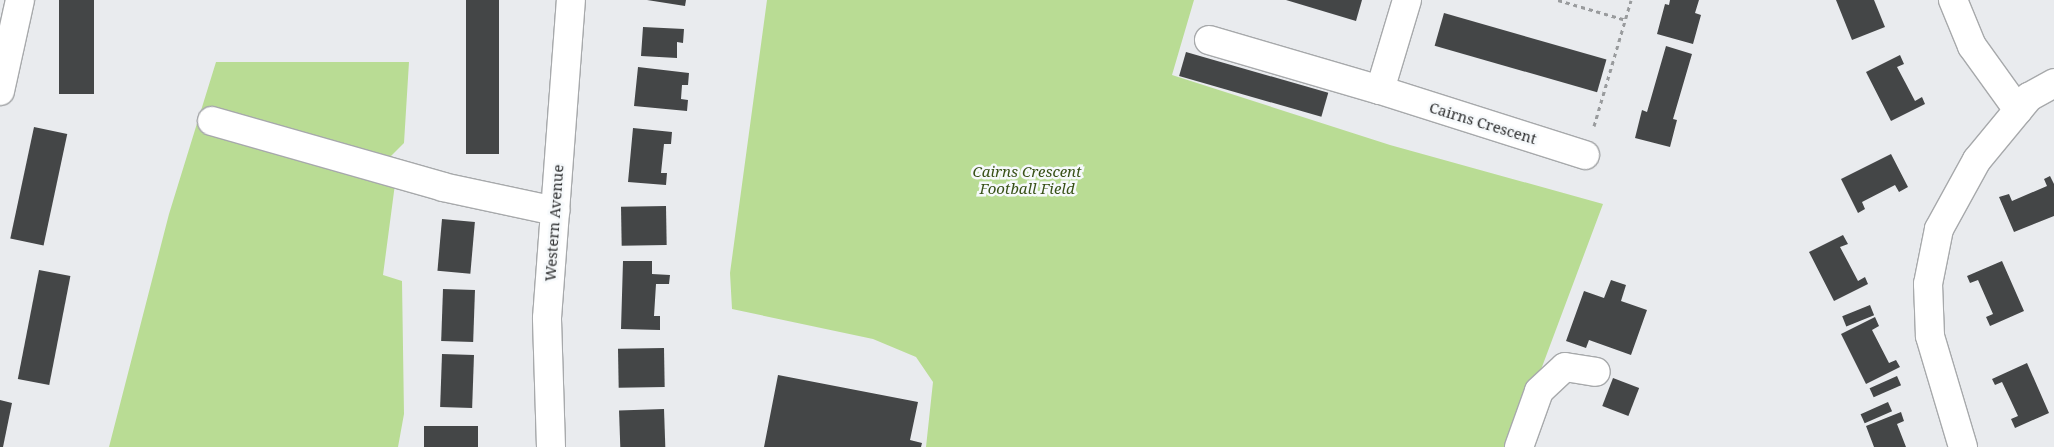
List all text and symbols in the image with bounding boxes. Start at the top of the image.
street label: Cairns Crescent [1427,98,1539,148]
park label: Cairns Crescent Football Field [972,162,1082,197]
street label: Western Avenue [541,164,567,282]

